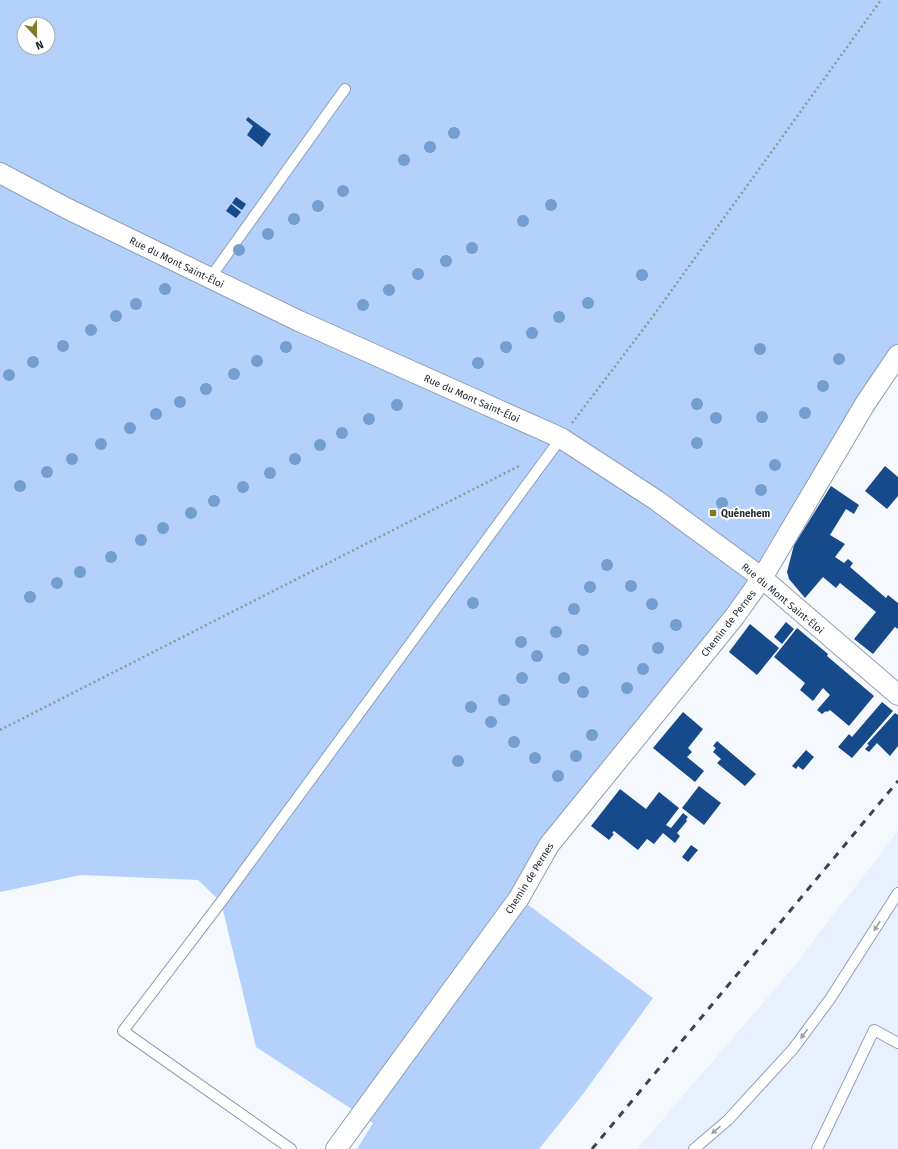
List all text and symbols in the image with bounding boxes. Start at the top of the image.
north arrow [16,16,56,56]
text: N [34,37,45,52]
street label: Rue du Mont Saint-Éloi [127,233,227,291]
street label: Rue du Mont Saint-Éloi [422,370,522,426]
place label: Quénehem [721,507,770,520]
marker: Quénehem [708,508,718,518]
street label: Rue du Mont Saint-Éloi [739,559,827,637]
street label: Chemin de Pernes [699,588,759,659]
street label: Chemin de Pernes [503,840,557,916]
one-way arrow [873,921,881,931]
one-way arrow [801,1029,809,1039]
one-way arrow [711,1125,722,1134]

